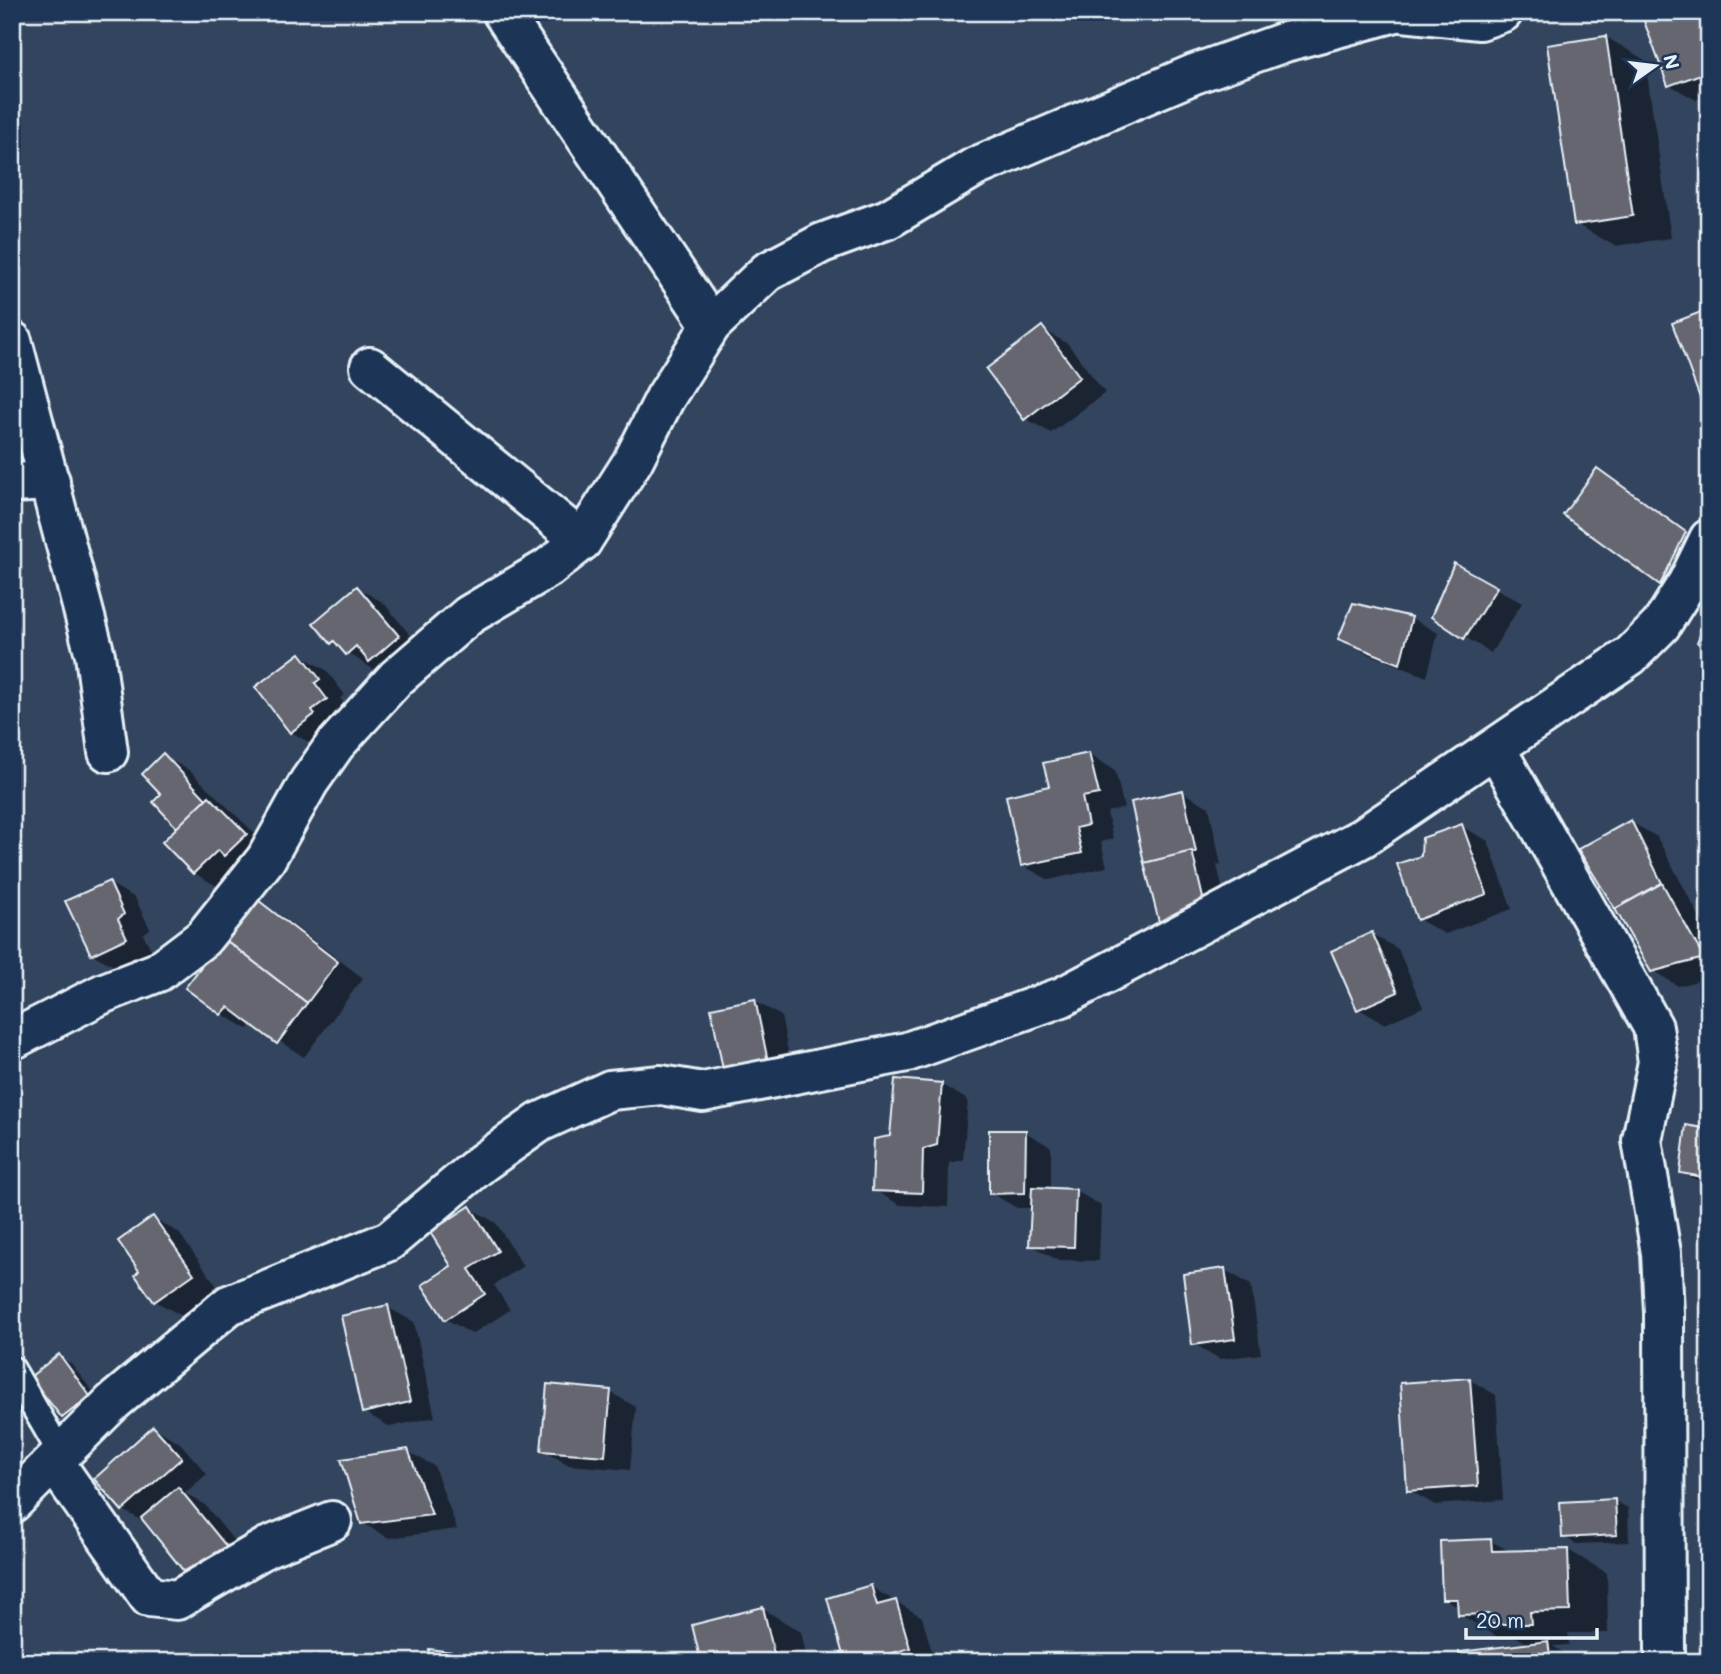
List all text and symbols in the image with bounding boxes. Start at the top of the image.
north arrow [1620,32,1690,102]
text: N [1658,52,1686,72]
scale bar [1466,1597,1597,1641]
text: 20 m [1476,1606,1524,1633]

